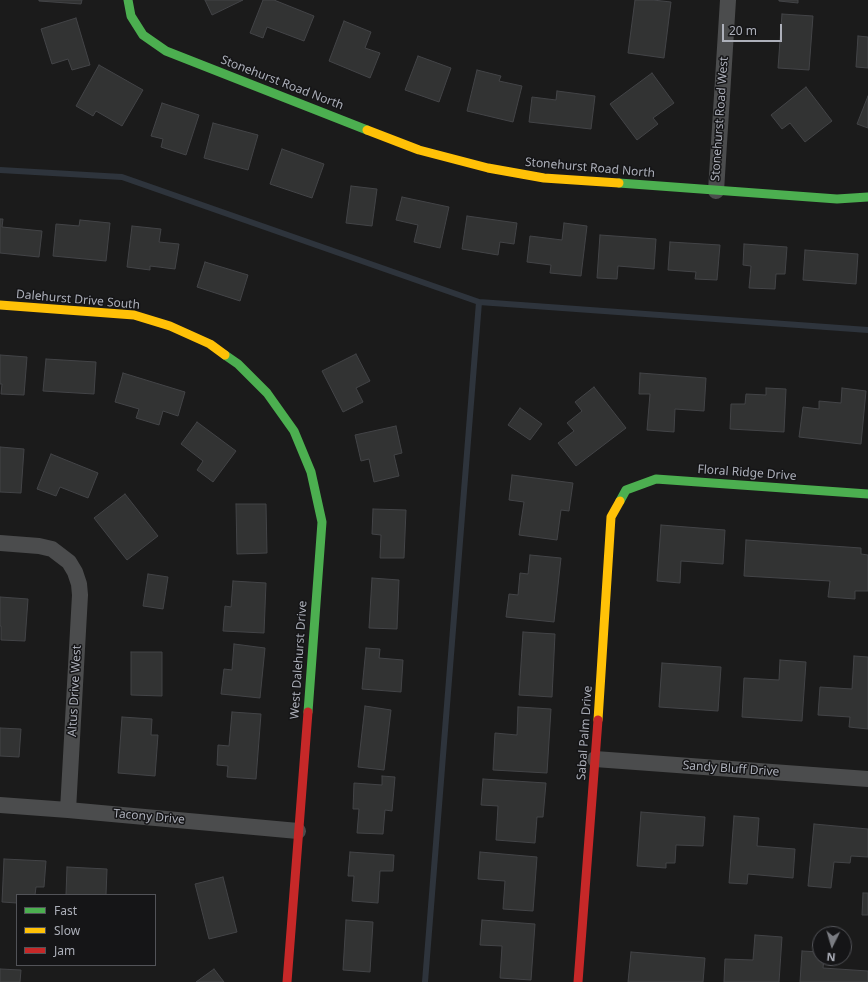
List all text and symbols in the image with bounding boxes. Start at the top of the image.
scale bar [724,16,784,42]
text: 20 m [729,22,757,39]
street label: Stonehurst Road North [219,53,345,113]
street label: Stonehurst Road West [708,56,732,182]
street label: Stonehurst Road North [524,155,656,181]
street label: Dalehurst Drive South [16,287,140,313]
street label: Floral Ridge Drive [697,462,797,484]
street label: West Dalehurst Drive [288,600,310,720]
street label: Altus Drive West [65,645,85,737]
street label: Sabal Palm Drive [575,685,595,781]
street label: Sandy Bluff Drive [682,758,780,780]
street label: Tacony Drive [113,807,185,827]
legend [16,894,156,966]
text: Fast [54,902,77,919]
text: Slow [54,922,80,939]
north arrow [812,926,852,966]
text: Jam [54,942,75,959]
text: N [826,950,836,965]

